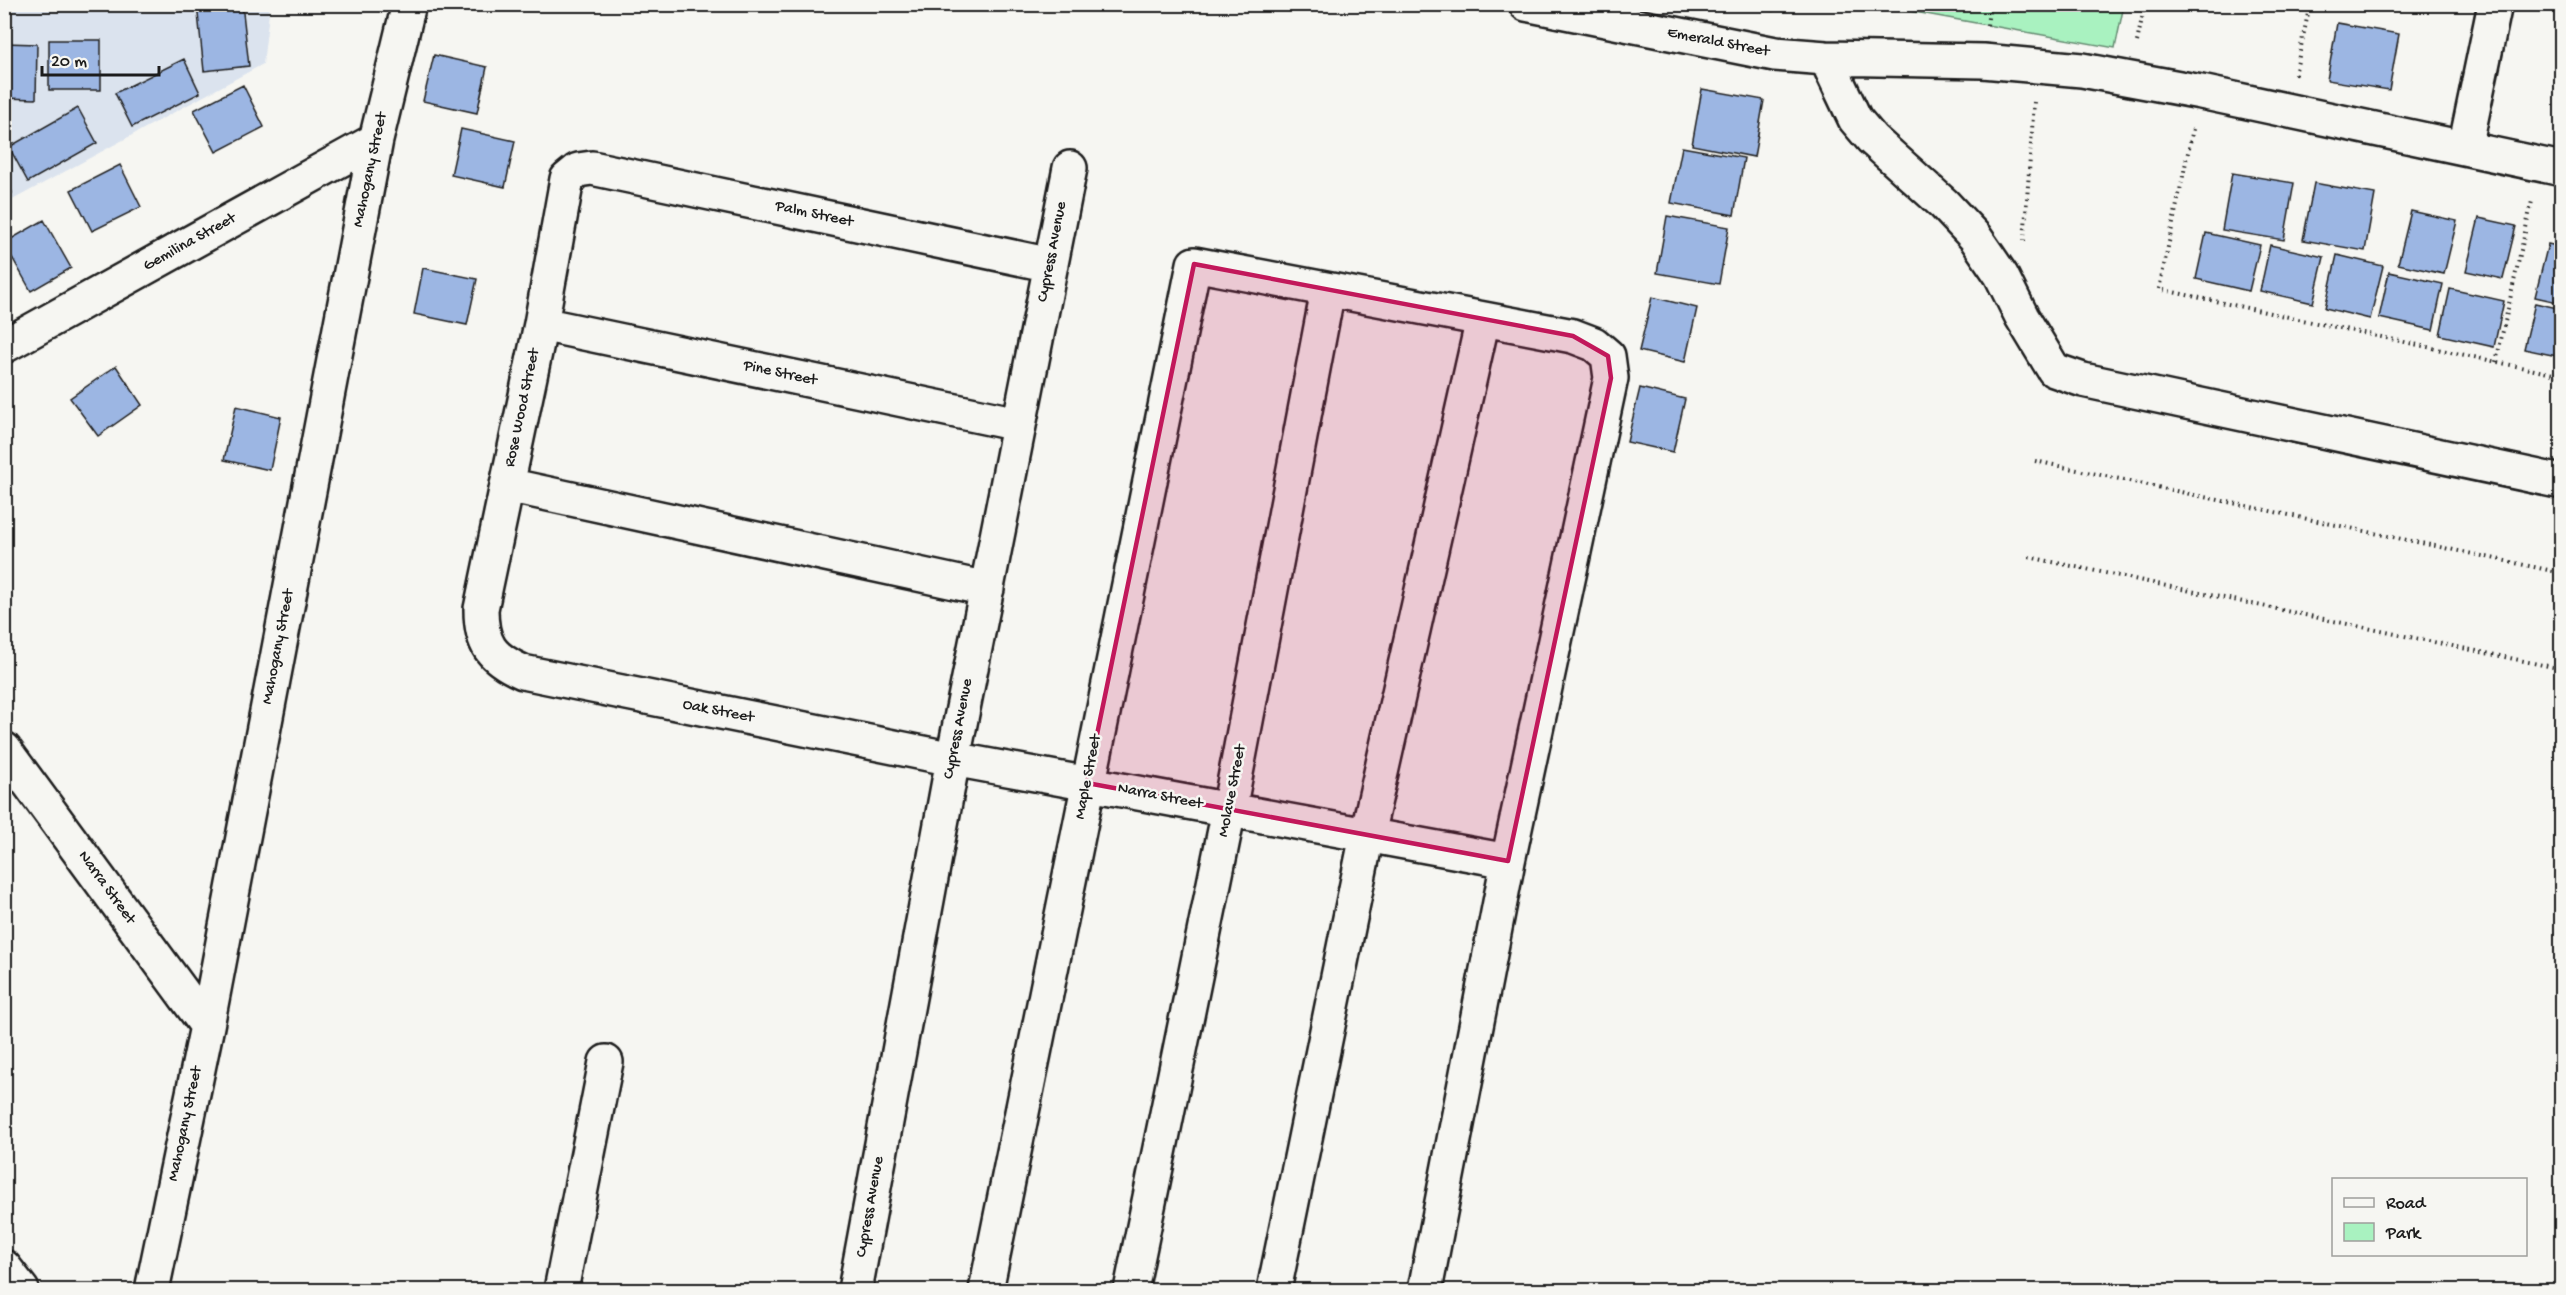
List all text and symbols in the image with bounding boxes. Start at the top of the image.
street label: Emerald Street [1665,24,1772,62]
scale bar [42,39,159,77]
text: 20 m [51,52,87,73]
street label: Mahogany Street [350,109,393,229]
street label: Palm Street [772,197,856,233]
street label: Cypress Avenue [1034,199,1072,304]
street label: Gemilina Street [140,209,241,276]
street label: Rose Wood Street [501,346,545,469]
street label: Pine Street [741,357,820,391]
street label: Mahogany Street [259,586,300,706]
street label: Cypress Avenue [940,676,978,781]
street label: Oak Street [681,696,757,728]
street label: Maple Street [1071,731,1107,821]
street label: Molave Street [1215,742,1252,839]
street label: Narra Street [1116,779,1205,815]
street label: Narra Street [73,848,140,930]
street label: Mahogany Street [165,1063,208,1183]
street label: Cypress Avenue [853,1154,889,1259]
legend [2332,1178,2527,1256]
text: Road [2386,1194,2427,1215]
text: Park [2385,1224,2422,1245]

